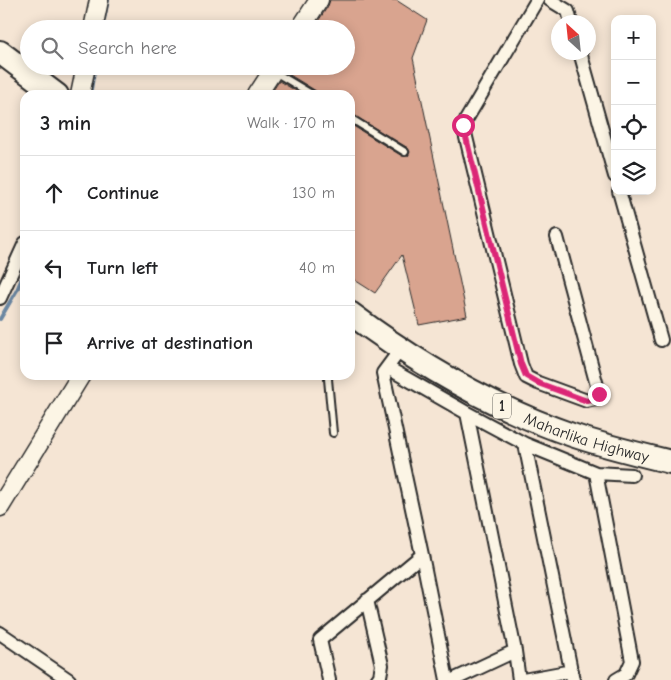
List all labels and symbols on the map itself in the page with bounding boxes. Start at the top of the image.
north arrow [551,15,596,60]
route start [452,114,475,137]
route end [588,383,611,406]
road number: 1 [493,394,511,418]
street label: Maharlika Highway [521,409,652,467]

